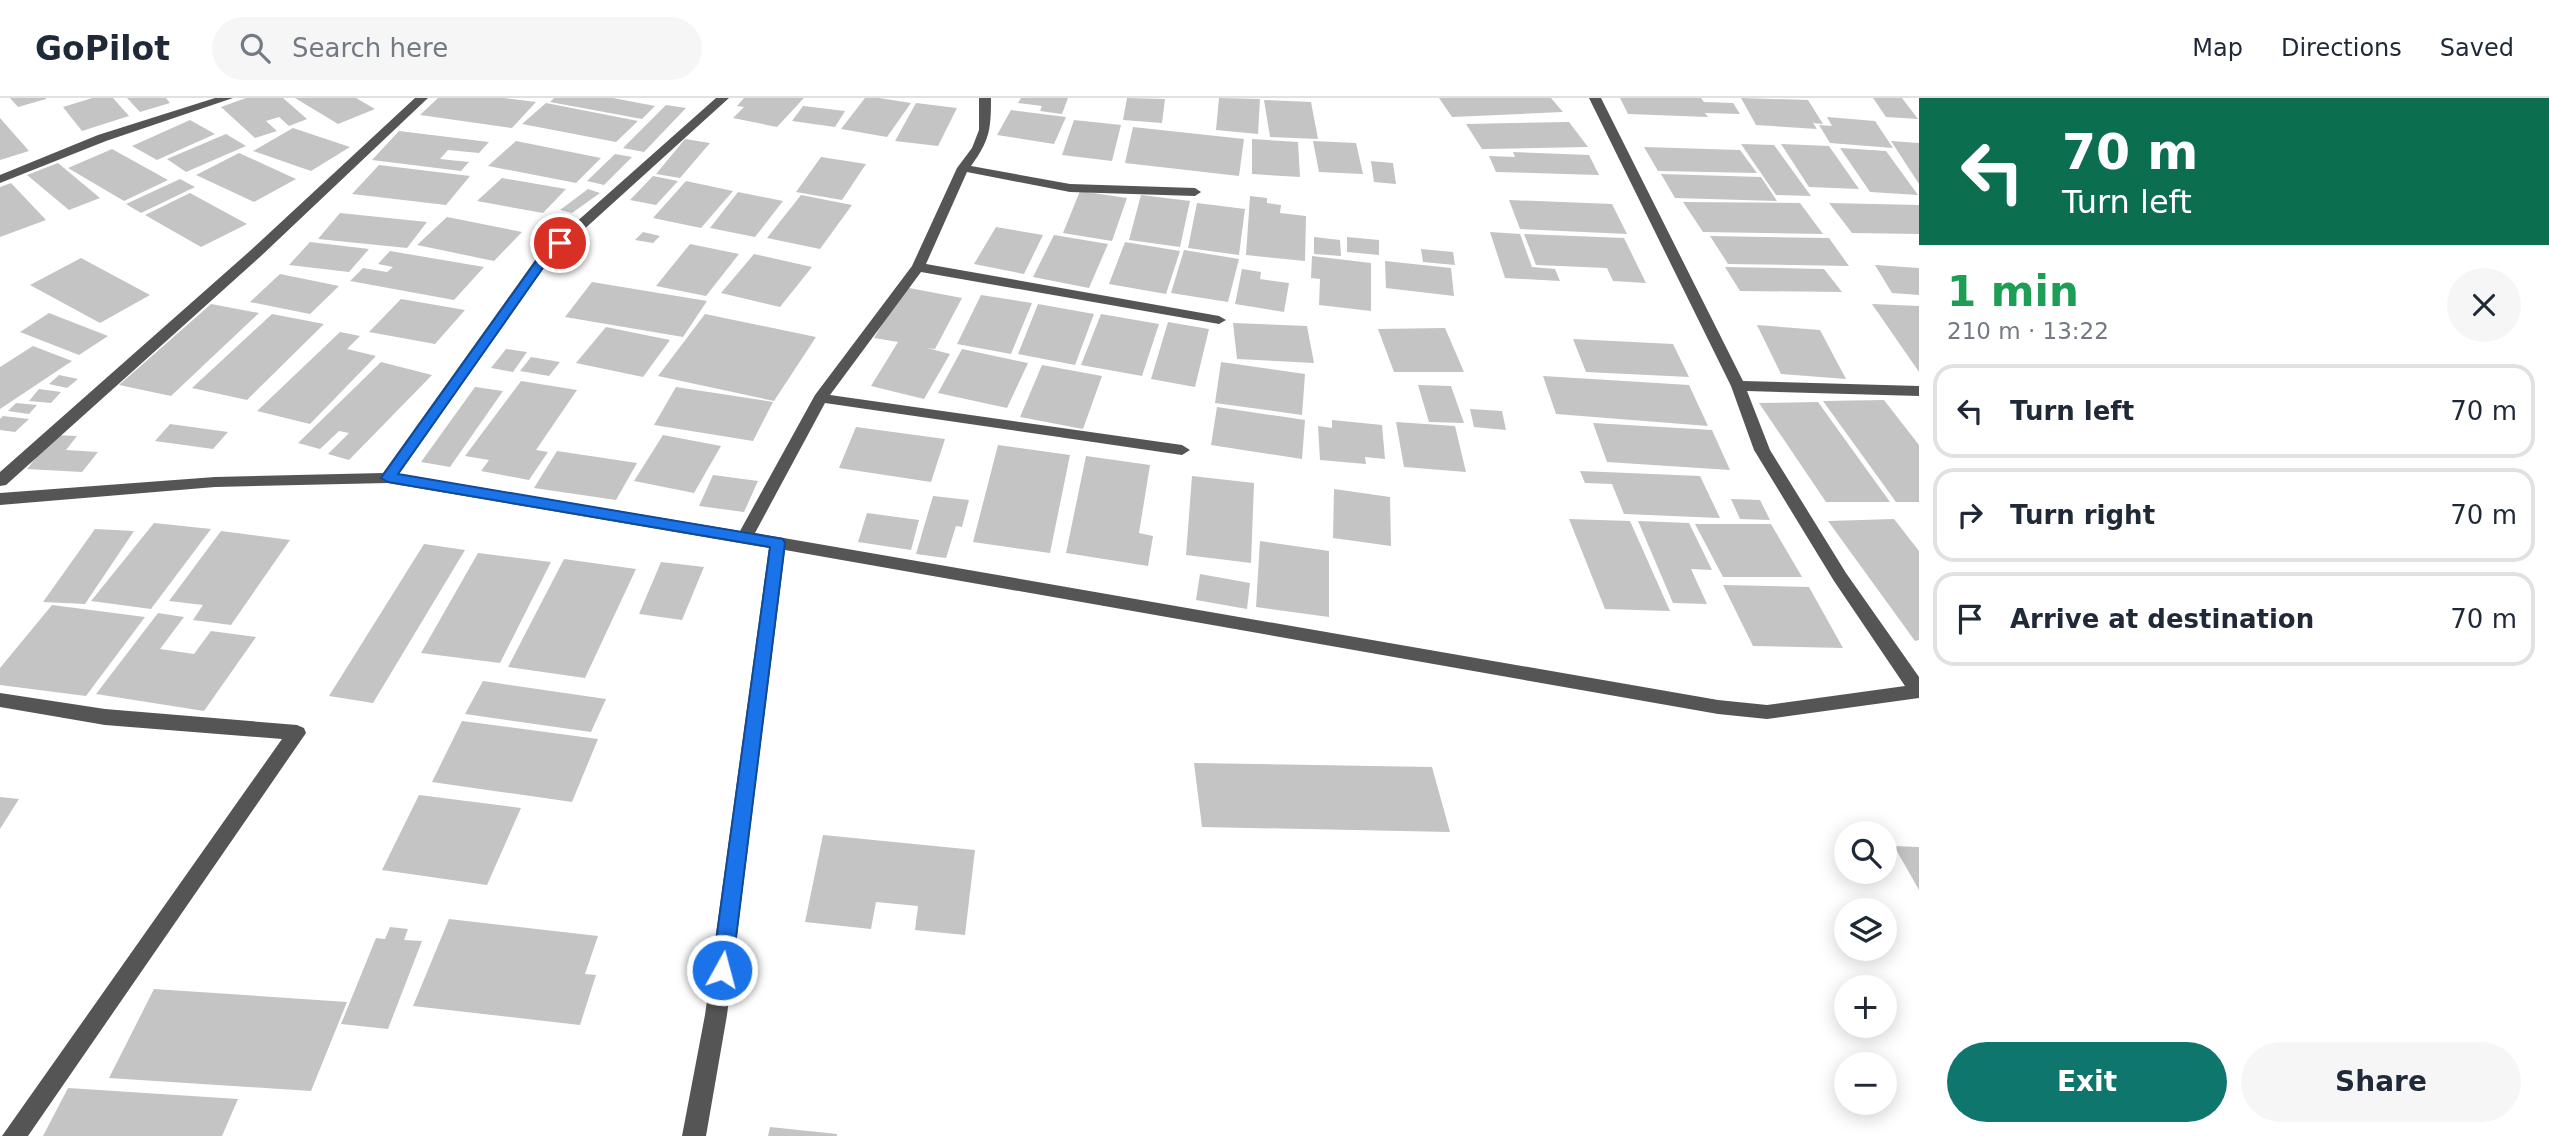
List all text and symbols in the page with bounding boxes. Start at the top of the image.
search box [212,17,702,80]
text: GoPilot [35,29,170,68]
icon: search [236,29,274,67]
text: Search here [292,33,448,63]
text: Map [2192,34,2243,62]
text: Directions [2281,34,2402,62]
text: Saved [2440,34,2514,62]
text: 70 m [2062,124,2198,181]
icon: left [1947,126,2038,217]
text: Turn left [2062,183,2192,221]
pin [530,213,590,273]
icon: arrive [541,224,579,262]
text: 1 min [1947,267,2079,316]
button: close [2447,268,2521,342]
text: 210 m · 13:22 [1947,318,2109,344]
icon: left [1951,392,1989,430]
text: Turn left [2010,396,2134,426]
text: 70 m [2450,396,2517,426]
icon: right [1951,496,1989,534]
text: Turn right [2010,500,2155,530]
text: 70 m [2450,500,2517,530]
icon: arrive [1951,600,1989,638]
text: Arrive at destination [2010,604,2314,634]
text: 70 m [2450,604,2517,634]
map controls [1834,821,1897,1115]
button: search [1834,821,1897,884]
button: layers [1834,898,1897,961]
position arrow [685,933,759,1007]
button: + [1834,975,1897,1038]
button: Exit [1947,1042,2227,1122]
button: Share [2241,1042,2521,1122]
button: − [1834,1052,1897,1115]

